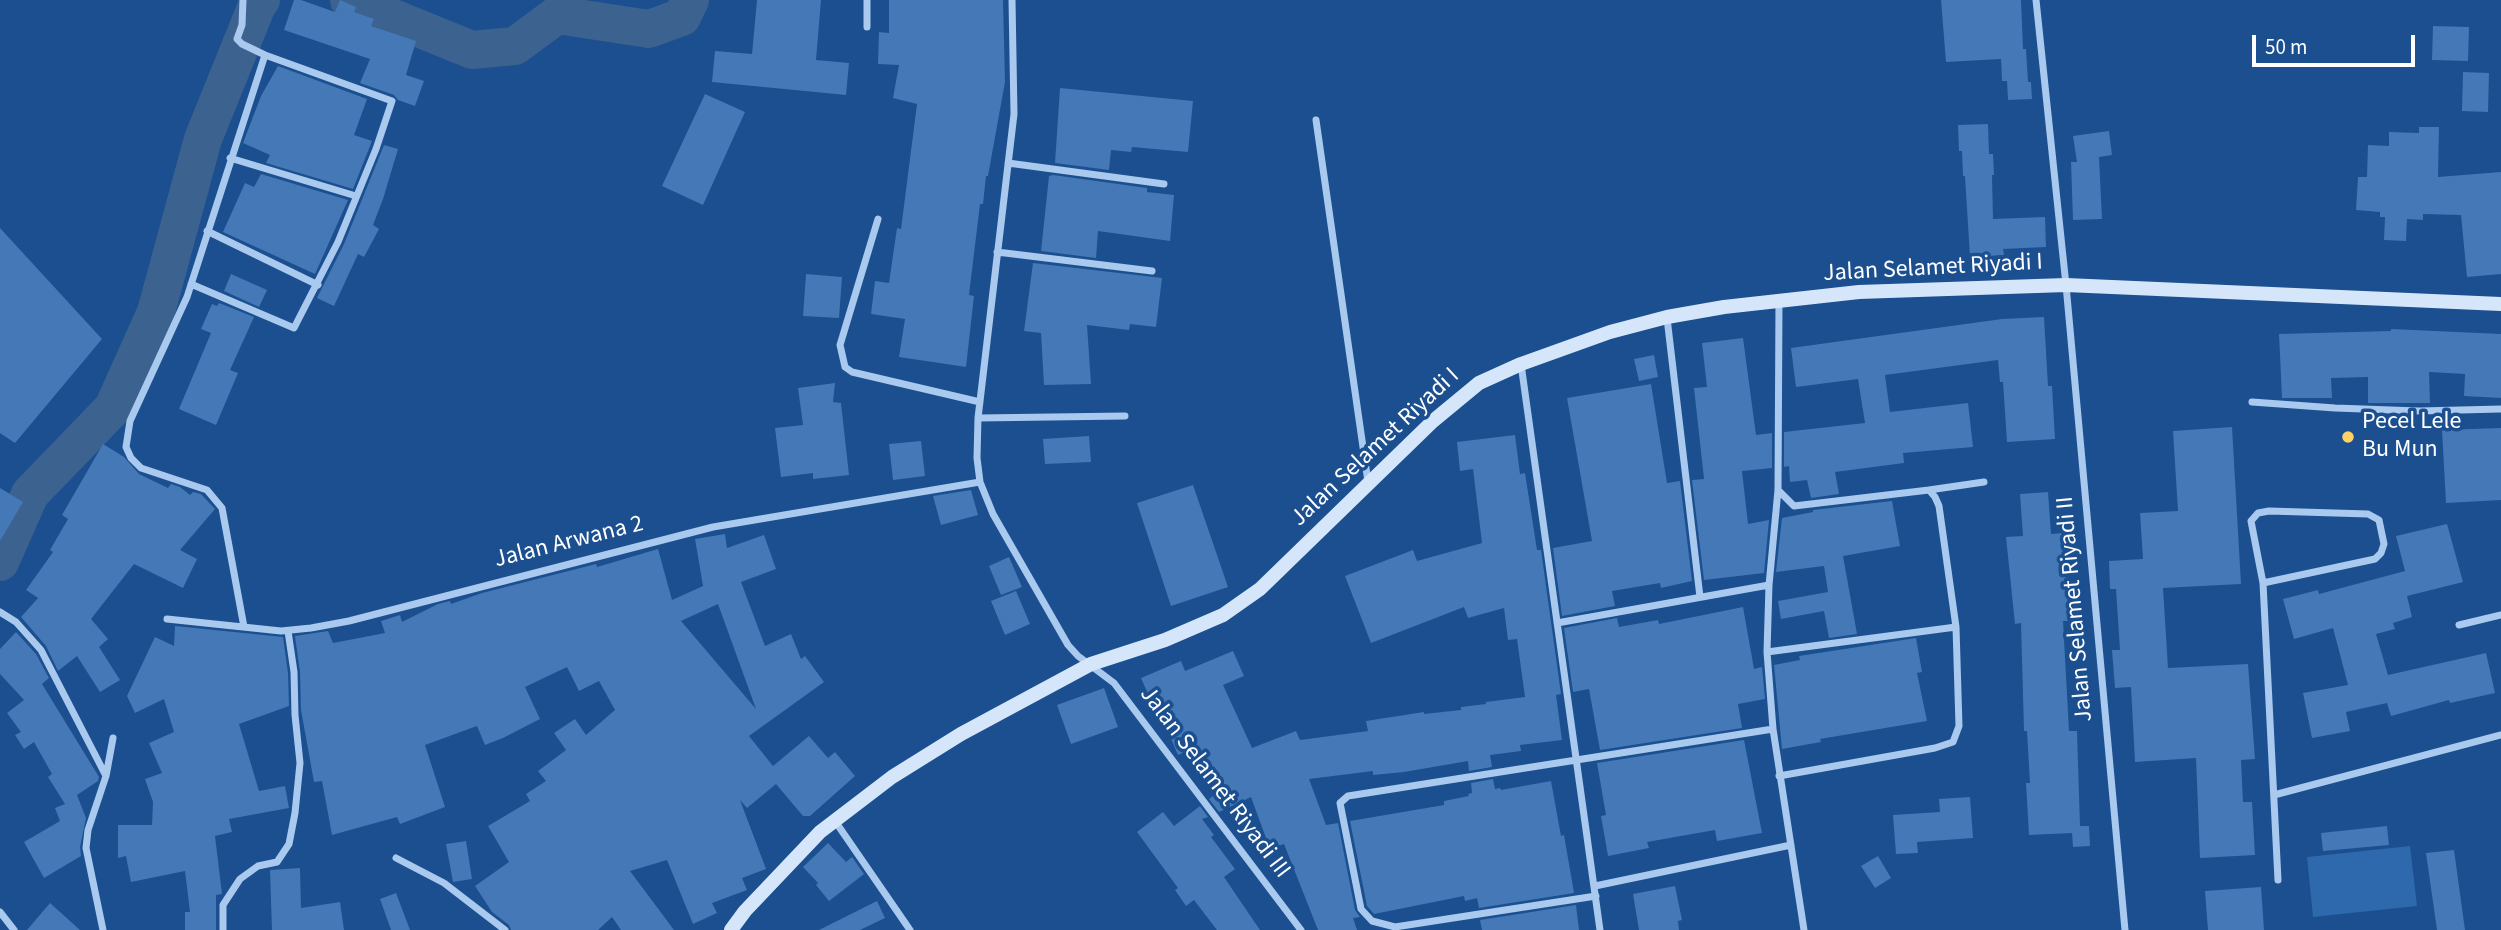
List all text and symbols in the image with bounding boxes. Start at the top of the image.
scale bar [2256,21,2419,65]
text: 50 m [2265,32,2307,62]
street label: Jalan Selamet Riyadi I [1822,249,2044,289]
street label: Jalan Selamet Riyadi I [1286,362,1466,534]
place label: Pecel Lele Bu Mun [2362,409,2461,465]
marker: Pecel Lele Bu Mun [2340,429,2356,445]
street label: Jalan Selamet Riyadi II [2052,495,2100,723]
street label: Jalan Arwana 2 [491,511,647,575]
street label: Jalan Selamet Riyadi III [1133,681,1295,885]

